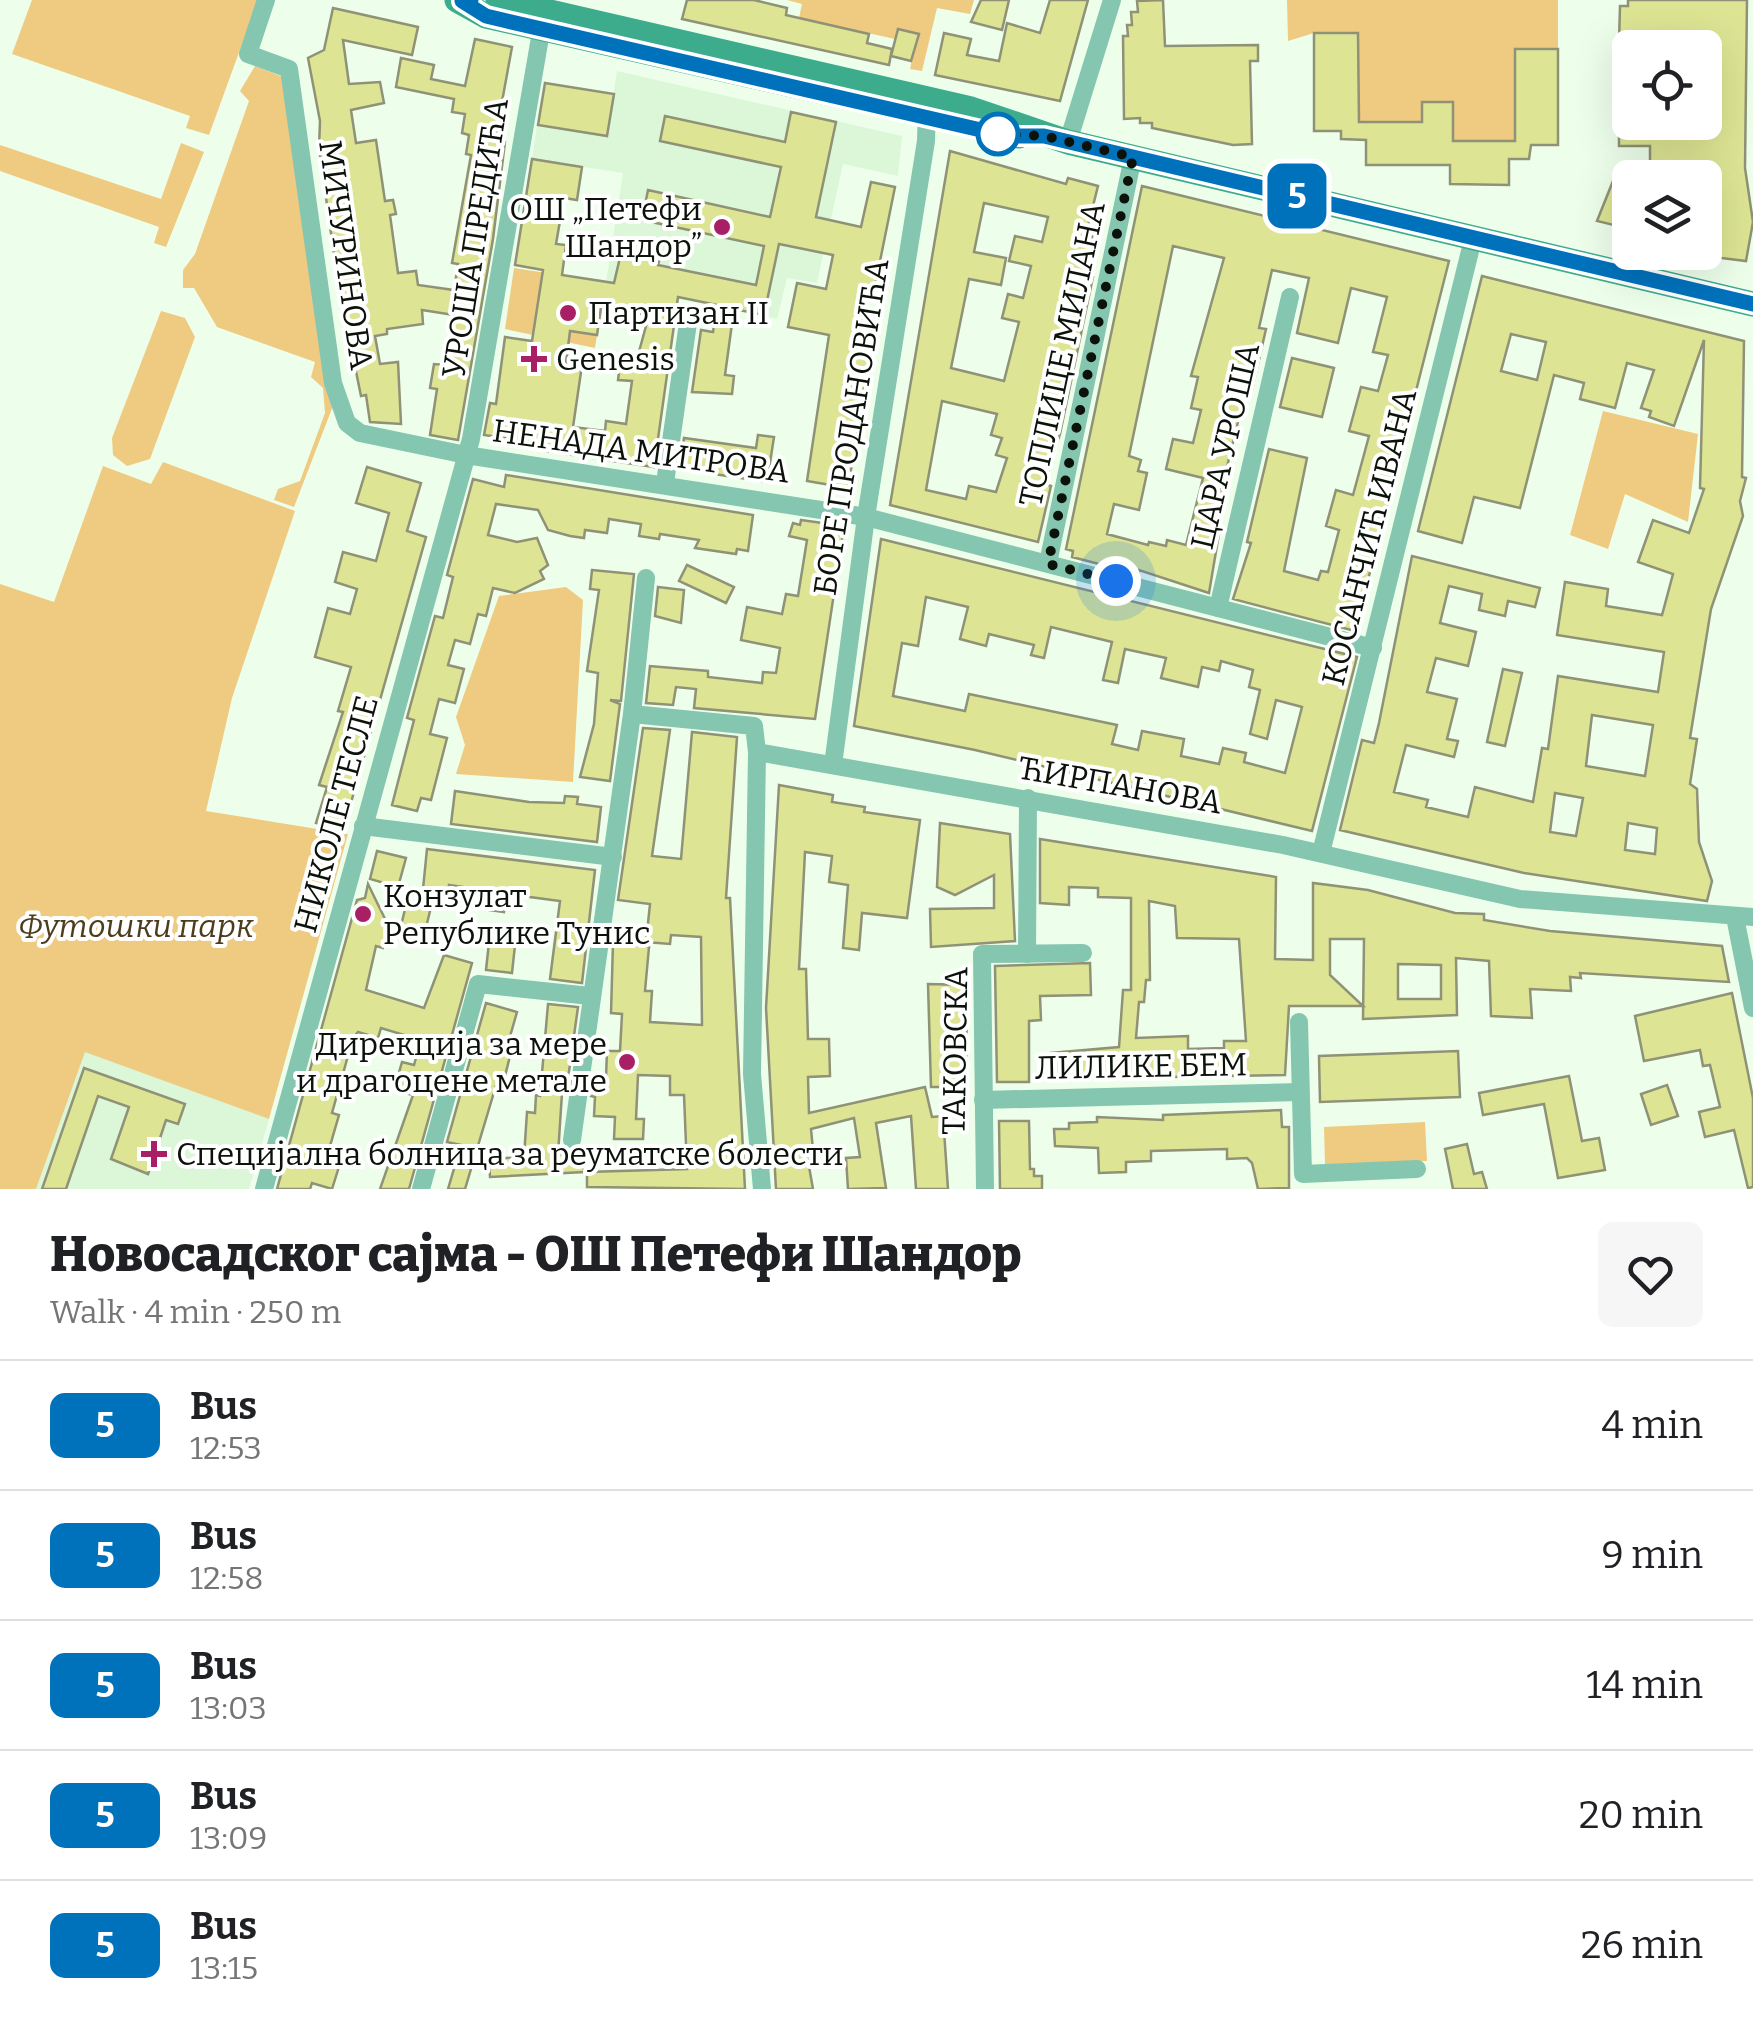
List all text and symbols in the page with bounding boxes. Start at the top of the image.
map controls [1612,30,1722,270]
button: locate [1612,30,1722,140]
street label: УРОША ПРЕДИЋА [434,95,516,381]
unlabelled marker [977,113,1019,155]
street label: МИЧУРИНОВА [311,138,381,372]
button: layers [1612,160,1722,270]
line badge: 5 [1264,164,1330,228]
text: 5 [1287,175,1307,217]
place label: ОШ „Петефи Шандор” [509,190,702,265]
street label: ТОПЛИЦЕ МИЛАНА [1011,198,1113,510]
marker: ОШ „Петефи Шандор” [711,216,733,238]
street label: БОРЕ ПРОДАНОВИЋА [806,256,896,598]
place label: Партизан II [588,294,769,332]
marker: Партизан II [557,302,579,324]
street label: ЦАРА УРОША [1183,339,1267,553]
place label: Genesis [556,340,675,378]
marker: Genesis [521,346,547,372]
street label: КОСАНЧИЋ ИВАНА [1314,385,1424,689]
street label: НЕНАДА МИТРОВА [490,411,792,491]
your location [1091,556,1141,606]
street label: НИКОЛЕ ТЕСЛЕ [286,691,386,937]
street label: ЋИРПАНОВА [1015,748,1225,822]
place label: Конзулат Републике Тунис [383,877,650,952]
marker: Конзулат Републике Тунис [352,903,374,925]
park label: Футошки парк [18,907,255,945]
street label: ТАКОВСКА [935,966,975,1135]
place label: Дирекција за мере и драгоцене метале [296,1025,607,1100]
street label: ЛИЛИКЕ БЕМ [1034,1045,1248,1087]
marker: Дирекција за мере и драгоцене метале [616,1051,638,1073]
place label: Специјална болница за реуматске болести [176,1135,843,1173]
marker: Специјална болница за реуматске болести [141,1141,167,1167]
button: heart [1598,1222,1703,1327]
text: Новосадског сајма - ОШ Петефи Шандор [50,1226,1022,1284]
text: Walk · 4 min · 250 m [50,1293,341,1331]
text: Bus [190,1383,257,1429]
text: 4 min [1602,1402,1703,1448]
text: 5 [95,1404,115,1446]
text: 12:53 [190,1429,262,1467]
text: Bus [190,1513,257,1559]
text: 9 min [1602,1532,1703,1578]
text: 5 [95,1534,115,1576]
text: 12:58 [190,1559,263,1597]
text: Bus [190,1643,257,1689]
text: 14 min [1586,1662,1703,1708]
text: 5 [95,1664,115,1706]
text: 13:03 [190,1689,267,1727]
text: Bus [190,1773,257,1819]
text: 20 min [1579,1792,1703,1838]
text: 5 [95,1794,115,1836]
text: 13:09 [190,1819,267,1857]
text: Bus [190,1903,257,1949]
text: 26 min [1581,1922,1703,1968]
text: 5 [95,1924,115,1966]
text: 13:15 [190,1949,258,1987]

